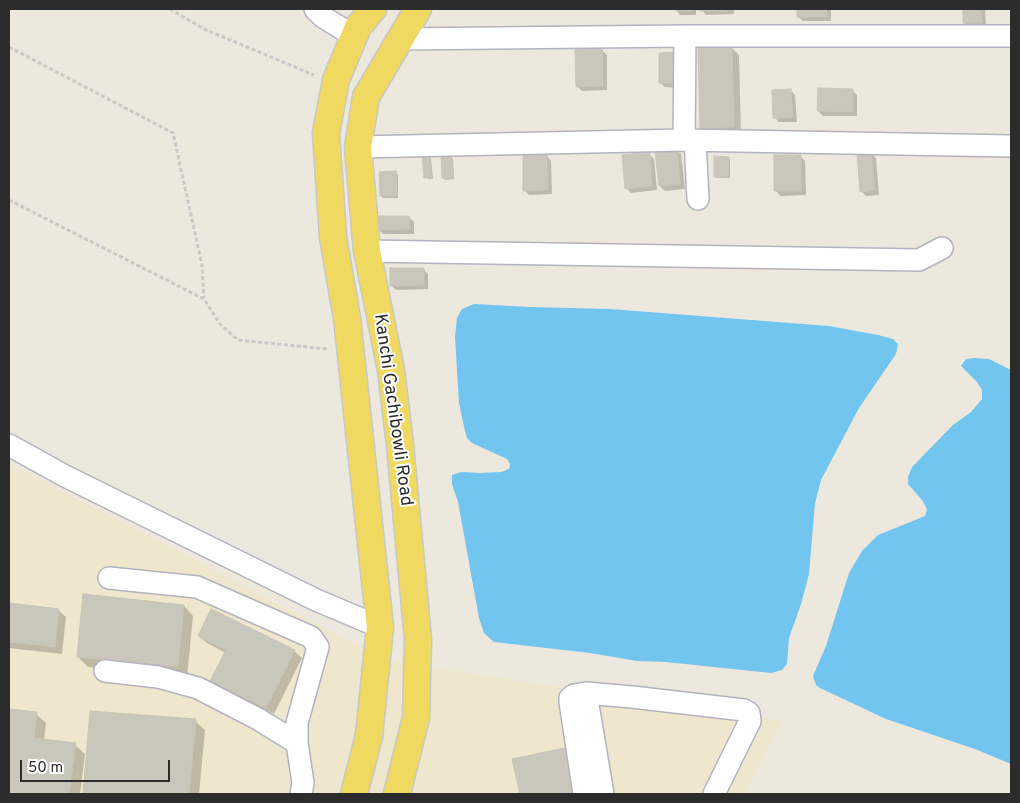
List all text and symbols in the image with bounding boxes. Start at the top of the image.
street label: Kanchi Gachibowli Road [368,313,416,507]
scale bar [22,750,172,782]
text: 50 m [28,759,63,778]

